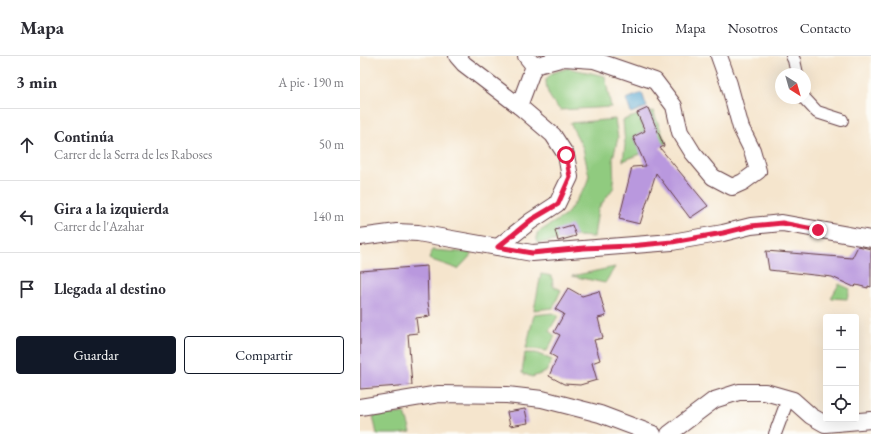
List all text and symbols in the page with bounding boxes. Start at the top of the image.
text: Mapa [20,15,64,40]
text: Inicio [622,19,653,37]
text: Mapa [675,19,706,37]
text: Nosotros [728,19,778,37]
text: Contacto [800,19,851,37]
north arrow [775,68,811,104]
text: 3 min [16,71,57,93]
text: A pie · 190 m [278,74,344,91]
text: Continúa [54,127,114,146]
icon: ahead [16,134,38,156]
text: 50 m [319,136,344,153]
text: Carrer de la Serra de les Raboses [54,146,212,163]
route start [557,146,575,164]
text: Gira a la izquierda [54,199,169,218]
icon: left [16,206,38,228]
text: 140 m [313,208,344,225]
text: Carrer de l'Azahar [54,218,144,235]
route end [809,221,827,239]
icon: arrive [16,278,38,300]
text: Llegada al destino [54,279,166,298]
map controls [823,314,859,422]
button: + [823,314,859,350]
button: Guardar [16,336,176,374]
button: Compartir [184,336,344,374]
button: − [823,350,859,386]
button: locate [823,386,859,422]

